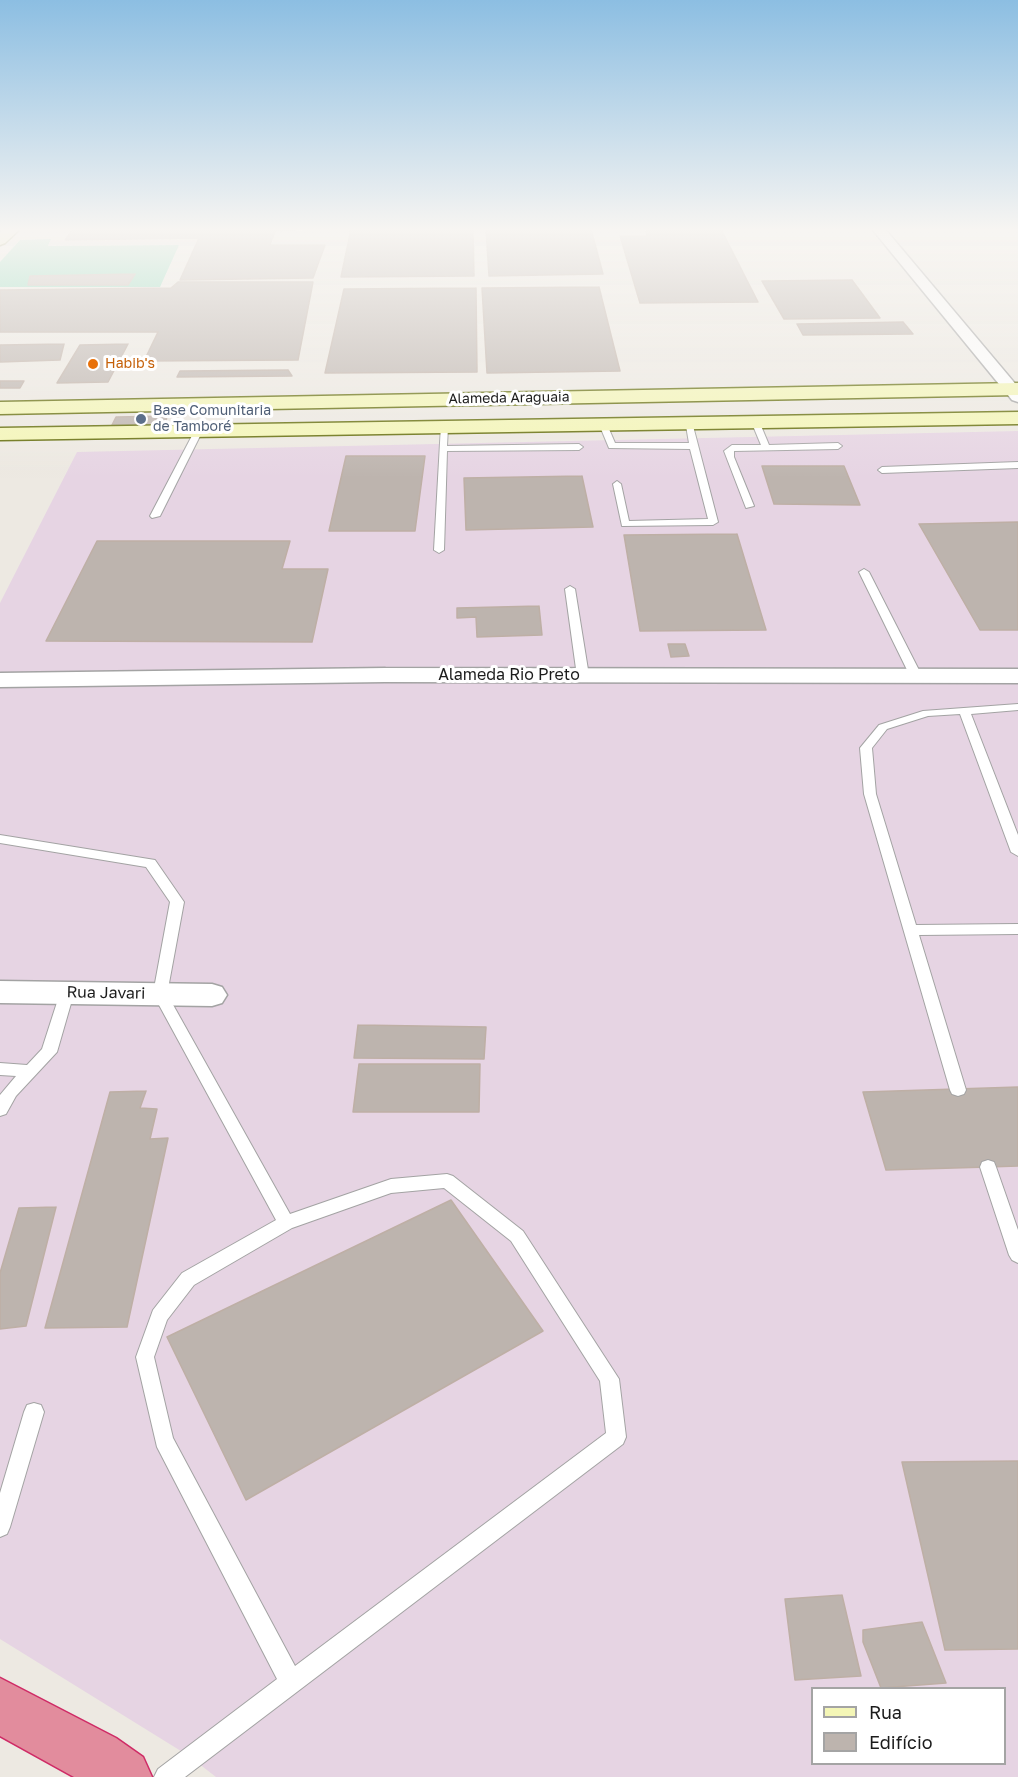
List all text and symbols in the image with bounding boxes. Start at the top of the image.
place label: Habib's [105,356,155,372]
marker: Habib's [86,357,100,371]
street label: Alameda Araguaia [448,389,570,407]
place label: Base Comunitaria de Tamboré [153,403,271,436]
marker: Base Comunitaria de Tamboré [134,412,148,426]
street label: Alameda Rio Preto [438,665,580,685]
street label: Rua Javari [66,983,146,1003]
legend [811,1687,1006,1765]
text: Rua [869,1701,902,1723]
text: Edifício [869,1731,933,1753]

